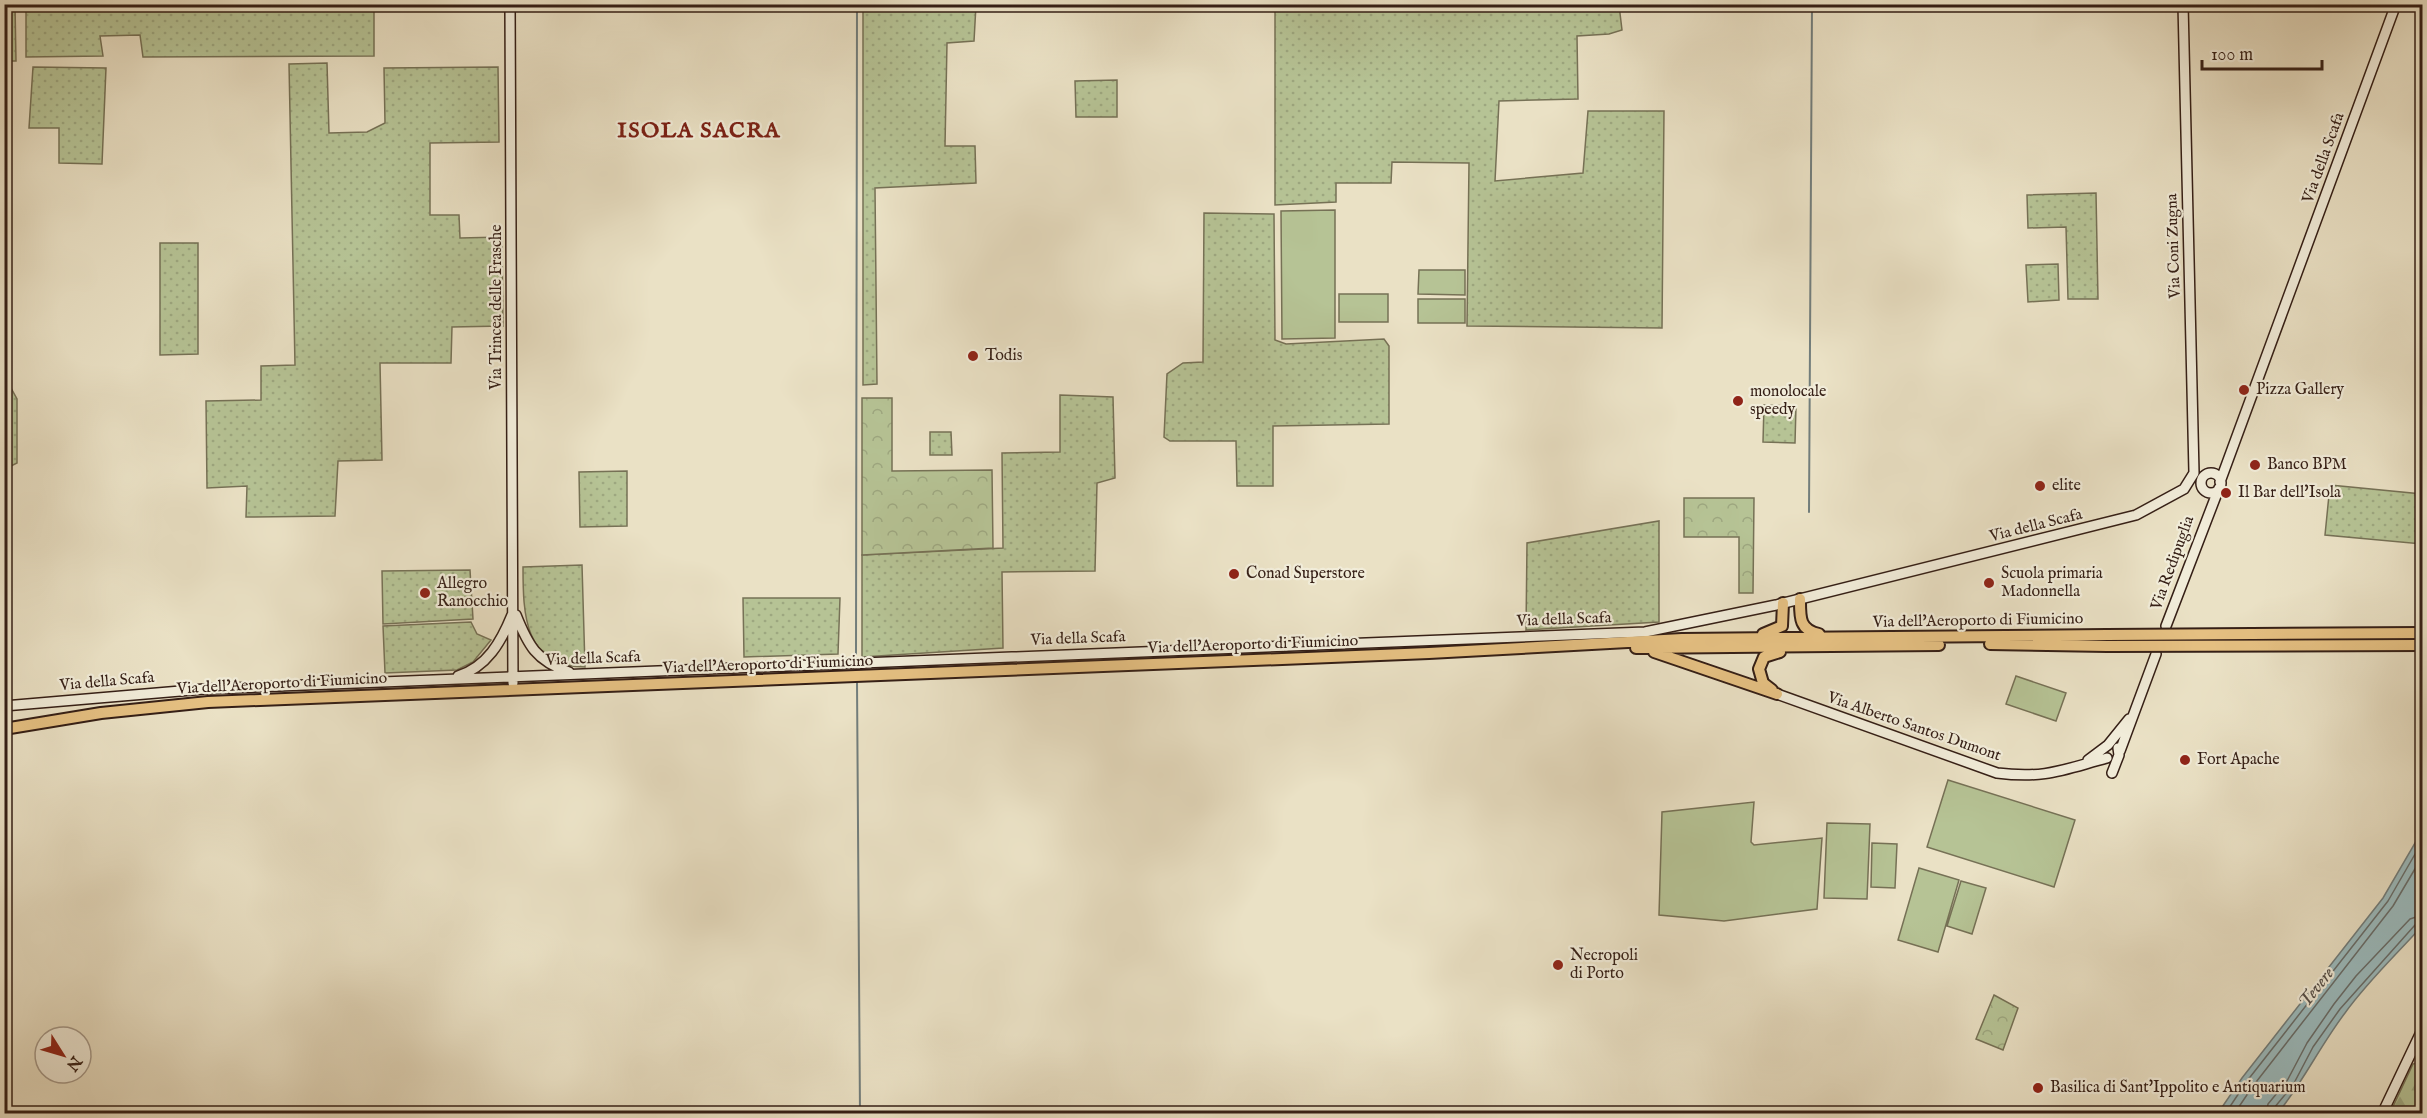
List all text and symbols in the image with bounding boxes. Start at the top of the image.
scale bar [2202,33,2322,71]
text: 100 m [2211,44,2253,67]
street label: Via della Scafa [2298,110,2350,207]
district label: ISOLA SACRA [617,117,781,145]
street label: Via Coni Zugna [2162,193,2186,300]
street label: Via Trincea delle Frasche [487,224,507,391]
place label: Todis [985,346,1023,366]
marker: Todis [966,349,980,363]
place label: Pizza Gallery [2256,380,2344,400]
place label: monolocale speedy [1750,382,1826,420]
marker: Pizza Gallery [2237,383,2251,397]
marker: monolocale speedy [1731,394,1745,408]
place label: Banco BPM [2267,455,2347,475]
marker: Banco BPM [2248,458,2262,472]
place label: elite [2052,476,2081,496]
marker: elite [2033,479,2047,493]
place label: Il Bar dell'Isola [2238,483,2341,503]
marker: Il Bar dell'Isola [2219,486,2233,500]
street label: Via della Scafa [1987,505,2085,547]
street label: Via Redipuglia [2146,513,2199,614]
place label: Conad Superstore [1246,564,1365,584]
place label: Scuola primaria Madonnella [2001,564,2103,602]
marker: Conad Superstore [1227,567,1241,581]
place label: Allegro Ranocchio [436,574,509,612]
marker: Scuola primaria Madonnella [1982,576,1996,590]
marker: Allegro Ranocchio [418,586,432,600]
street label: Via della Scafa [1515,608,1612,632]
street label: Via dell'Aeroporto di Fiumicino [1871,609,2084,633]
street label: Via della Scafa [1029,627,1126,651]
street label: Via dell'Aeroporto di Fiumicino [1146,631,1359,659]
street label: Via della Scafa [544,647,641,671]
street label: Via dell'Aeroporto di Fiumicino [661,651,874,679]
street label: Via della Scafa [58,668,155,696]
street label: Via dell'Aeroporto di Fiumicino [175,668,388,700]
street label: Via Alberto Santos Dumont [1824,688,2004,766]
place label: Fort Apache [2197,750,2280,770]
marker: Fort Apache [2178,753,2192,767]
place label: Necropoli di Porto [1570,946,1638,984]
marker: Necropoli di Porto [1551,958,1565,972]
water label: Tevere [2294,963,2340,1013]
north arrow [33,1025,93,1085]
text: N [61,1050,86,1074]
place label: Basilica di Sant'Ippolito e Antiquarium [2050,1078,2306,1098]
marker: Basilica di Sant'Ippolito e Antiquarium [2031,1081,2045,1095]

